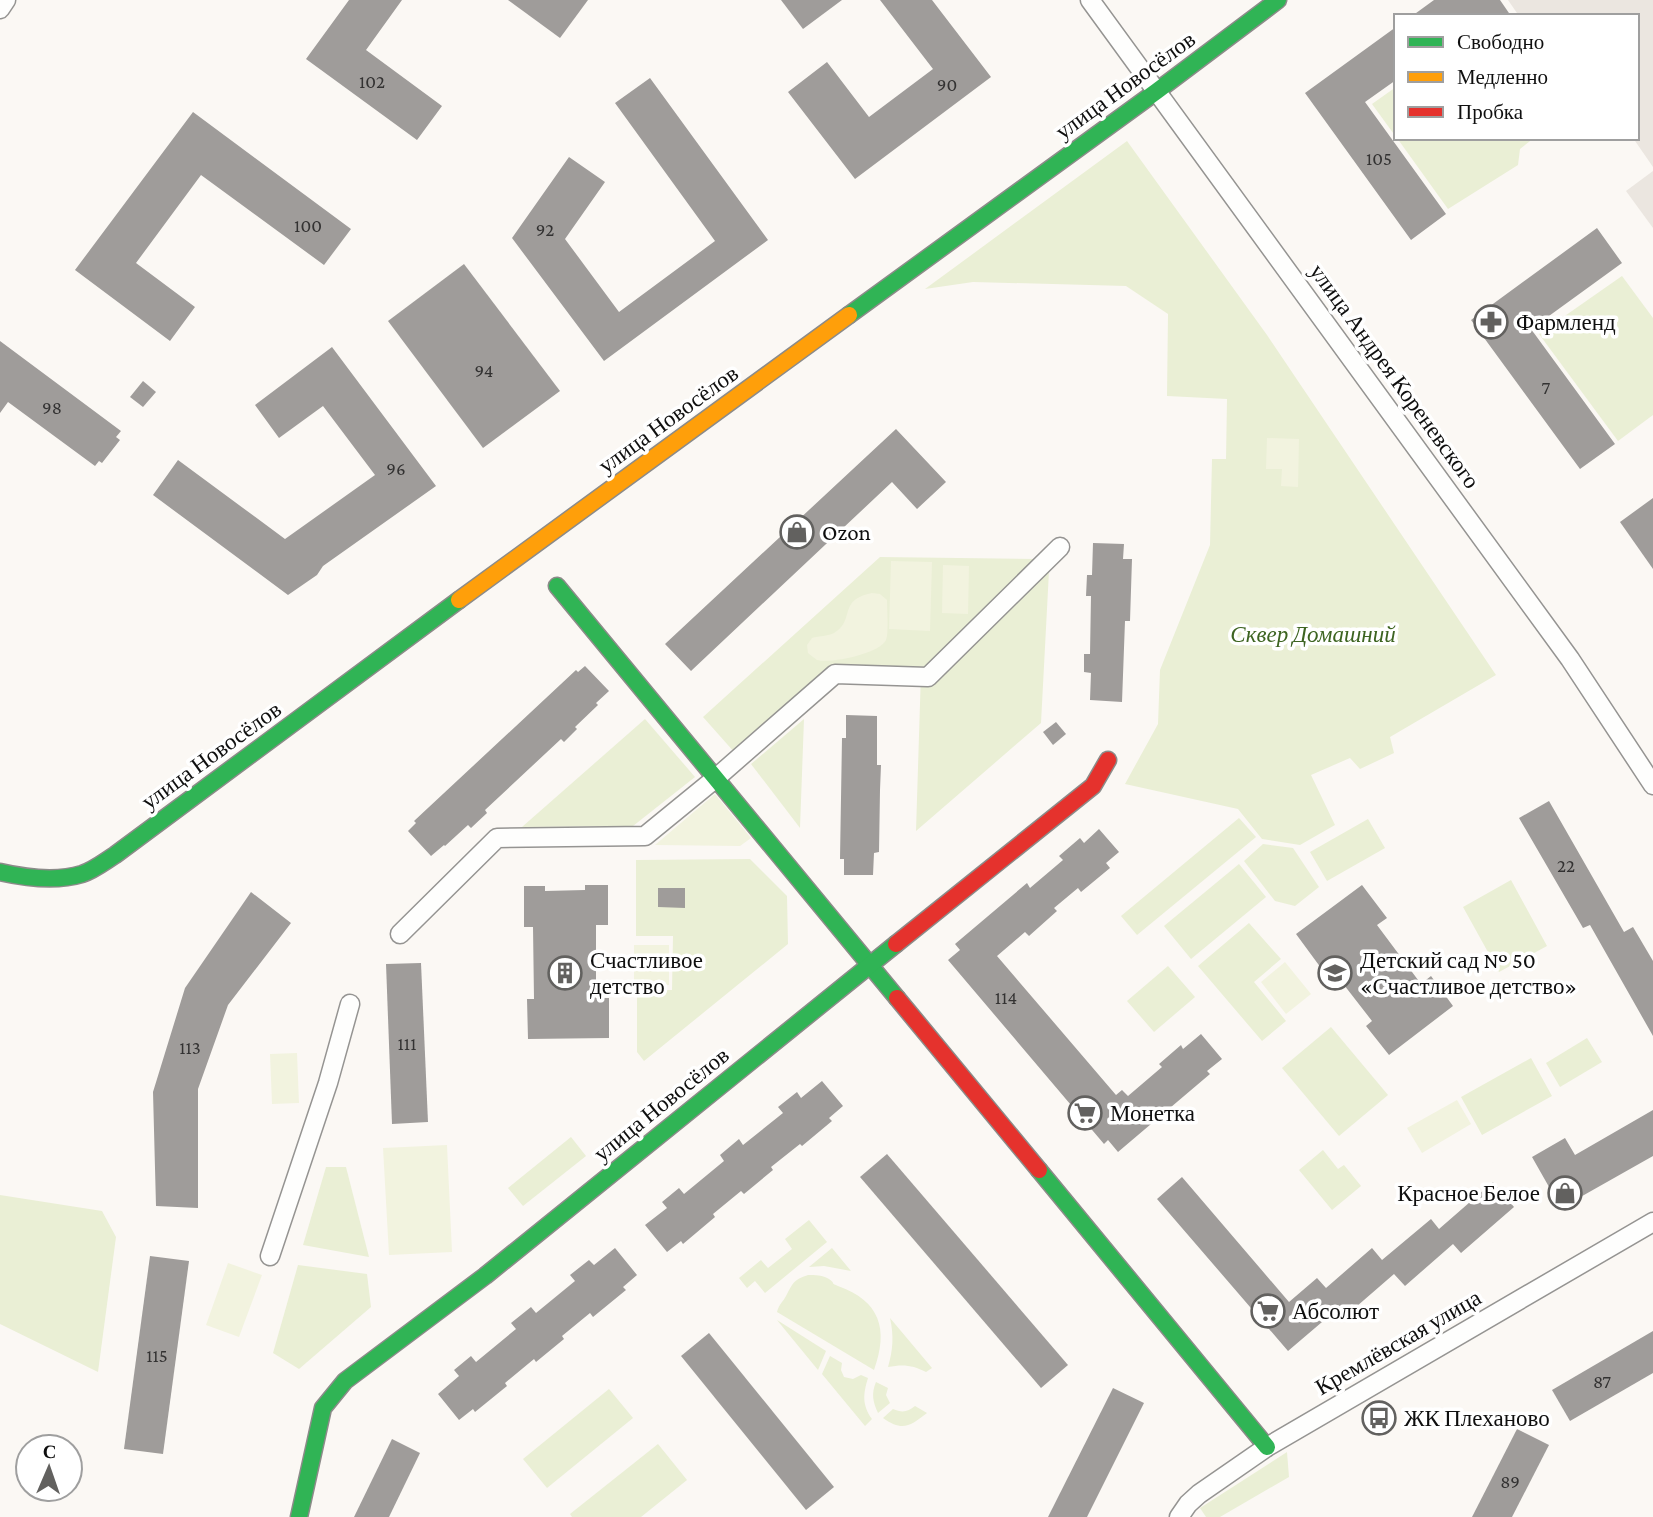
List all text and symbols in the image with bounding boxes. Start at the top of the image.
legend [1394,14,1639,140]
street label: улица Новосёлов [1050,26,1200,144]
text: Свободно [1457,30,1544,54]
text: Медленно [1457,65,1548,89]
house number: 102 [359,71,385,92]
house number: 90 [937,74,957,95]
text: Пробка [1457,100,1524,124]
house number: 105 [1366,148,1392,169]
house number: 100 [294,215,322,236]
house number: 92 [536,219,554,240]
street label: улица Андрея Кореневского [1305,259,1485,493]
pharmacy icon: Фармленд [1472,303,1510,341]
place label: Фармленд [1516,309,1616,335]
house number: 94 [474,360,494,381]
street label: улица Новосёлов [593,360,743,478]
house number: 7 [1542,377,1551,398]
house number: 98 [42,397,62,418]
house number: 96 [386,458,406,479]
shop icon: Ozon [778,513,816,551]
place label: Ozon [822,519,871,545]
park label: Сквер Домашний [1230,621,1396,647]
street label: улица Новосёлов [136,696,286,814]
house number: 22 [1557,855,1575,876]
place label: Счастливое детство [590,947,703,999]
place label: Детский сад № 50 «Счастливое детство» [1360,947,1577,999]
building icon: Счастливое детство [546,954,584,992]
school or university icon: Детский сад № 50 «Счастливое детство» [1316,954,1354,992]
house number: 114 [995,987,1017,1008]
house number: 111 [398,1033,416,1054]
house number: 113 [179,1037,201,1058]
street label: улица Новосёлов [588,1042,734,1166]
supermarket icon: Монетка [1066,1094,1104,1132]
place label: Монетка [1110,1100,1195,1126]
shop icon: Красное Белое [1546,1174,1584,1212]
place label: Красное Белое [1397,1180,1540,1206]
street label: Кремлёвская улица [1311,1284,1485,1400]
supermarket icon: Абсолют [1249,1292,1287,1330]
place label: Абсолют [1292,1298,1379,1324]
house number: 115 [146,1345,168,1366]
house number: 87 [1593,1371,1611,1392]
bus stop icon: ЖК Плеханово [1360,1399,1398,1437]
place label: ЖК Плеханово [1404,1405,1550,1431]
north arrow [14,1433,84,1503]
text: С [42,1441,57,1462]
house number: 89 [1500,1471,1520,1492]

